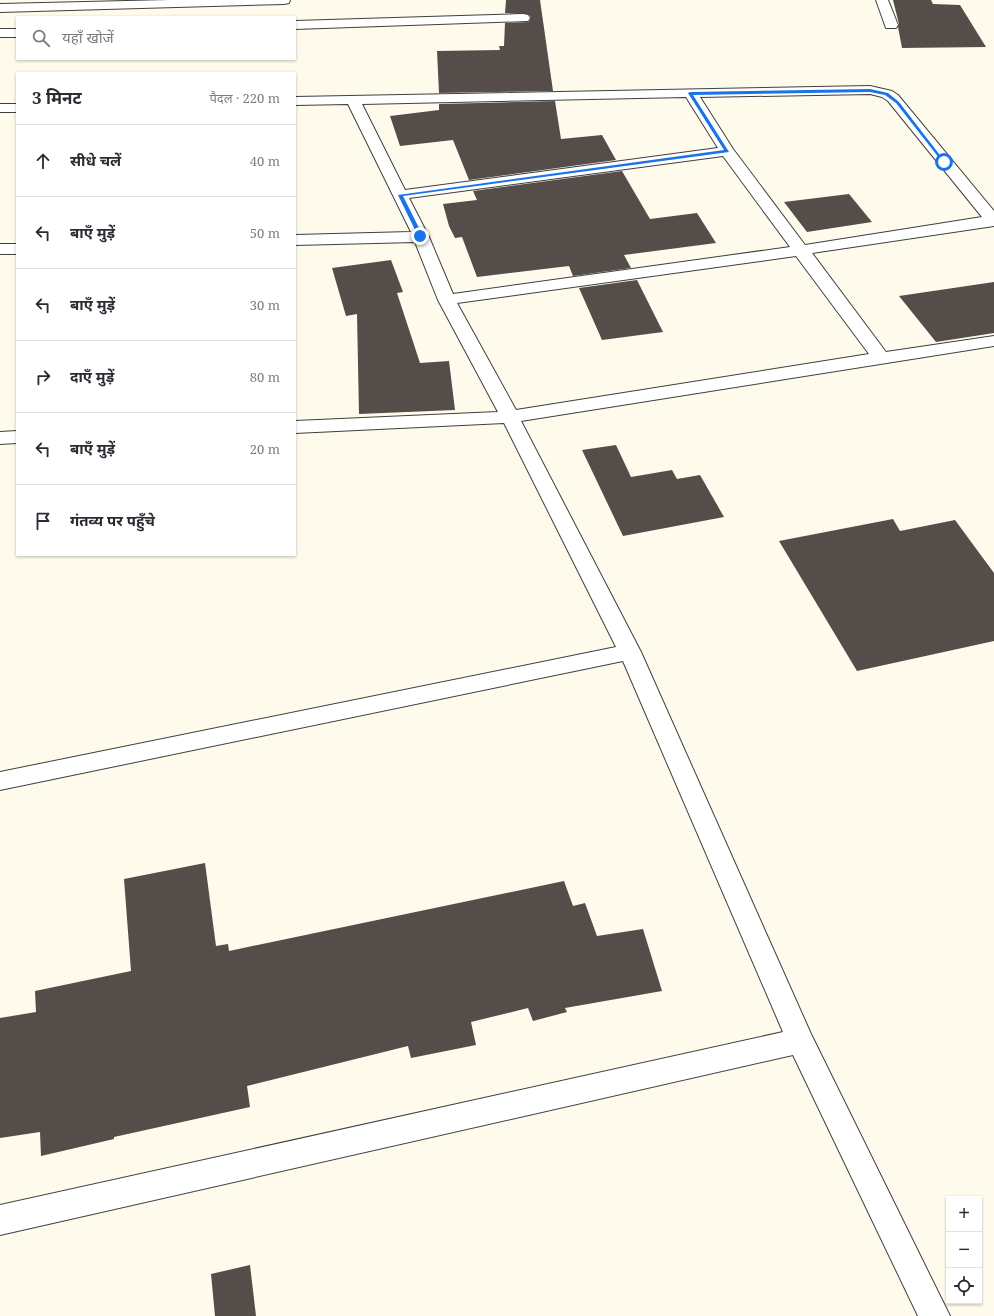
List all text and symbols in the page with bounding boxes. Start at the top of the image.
search box [16,16,296,60]
icon: search [30,27,52,49]
text: यहाँ खोजें [62,27,114,47]
text: 3 मिनट [32,86,82,109]
text: पैदल · 220 m [209,89,280,107]
icon: ahead [32,150,54,172]
text: सीधे चलें [70,150,121,170]
text: 40 m [250,152,280,170]
route start [935,153,953,171]
icon: left [32,222,54,244]
text: बाएँ मुड़ें [70,222,115,242]
text: 50 m [250,224,280,242]
route end [411,227,429,245]
icon: left [32,294,54,316]
text: बाएँ मुड़ें [70,294,115,314]
text: 30 m [250,296,280,314]
icon: right [32,366,54,388]
text: दाएँ मुड़ें [70,366,114,386]
text: 80 m [250,368,280,386]
icon: left [32,438,54,460]
text: बाएँ मुड़ें [70,438,115,458]
text: 20 m [250,440,280,458]
icon: arrive [32,510,54,532]
text: गंतव्य पर पहुँचे [70,510,155,530]
map controls [946,1196,982,1304]
button: + [946,1196,982,1232]
button: − [946,1232,982,1268]
button: locate [946,1268,982,1304]

